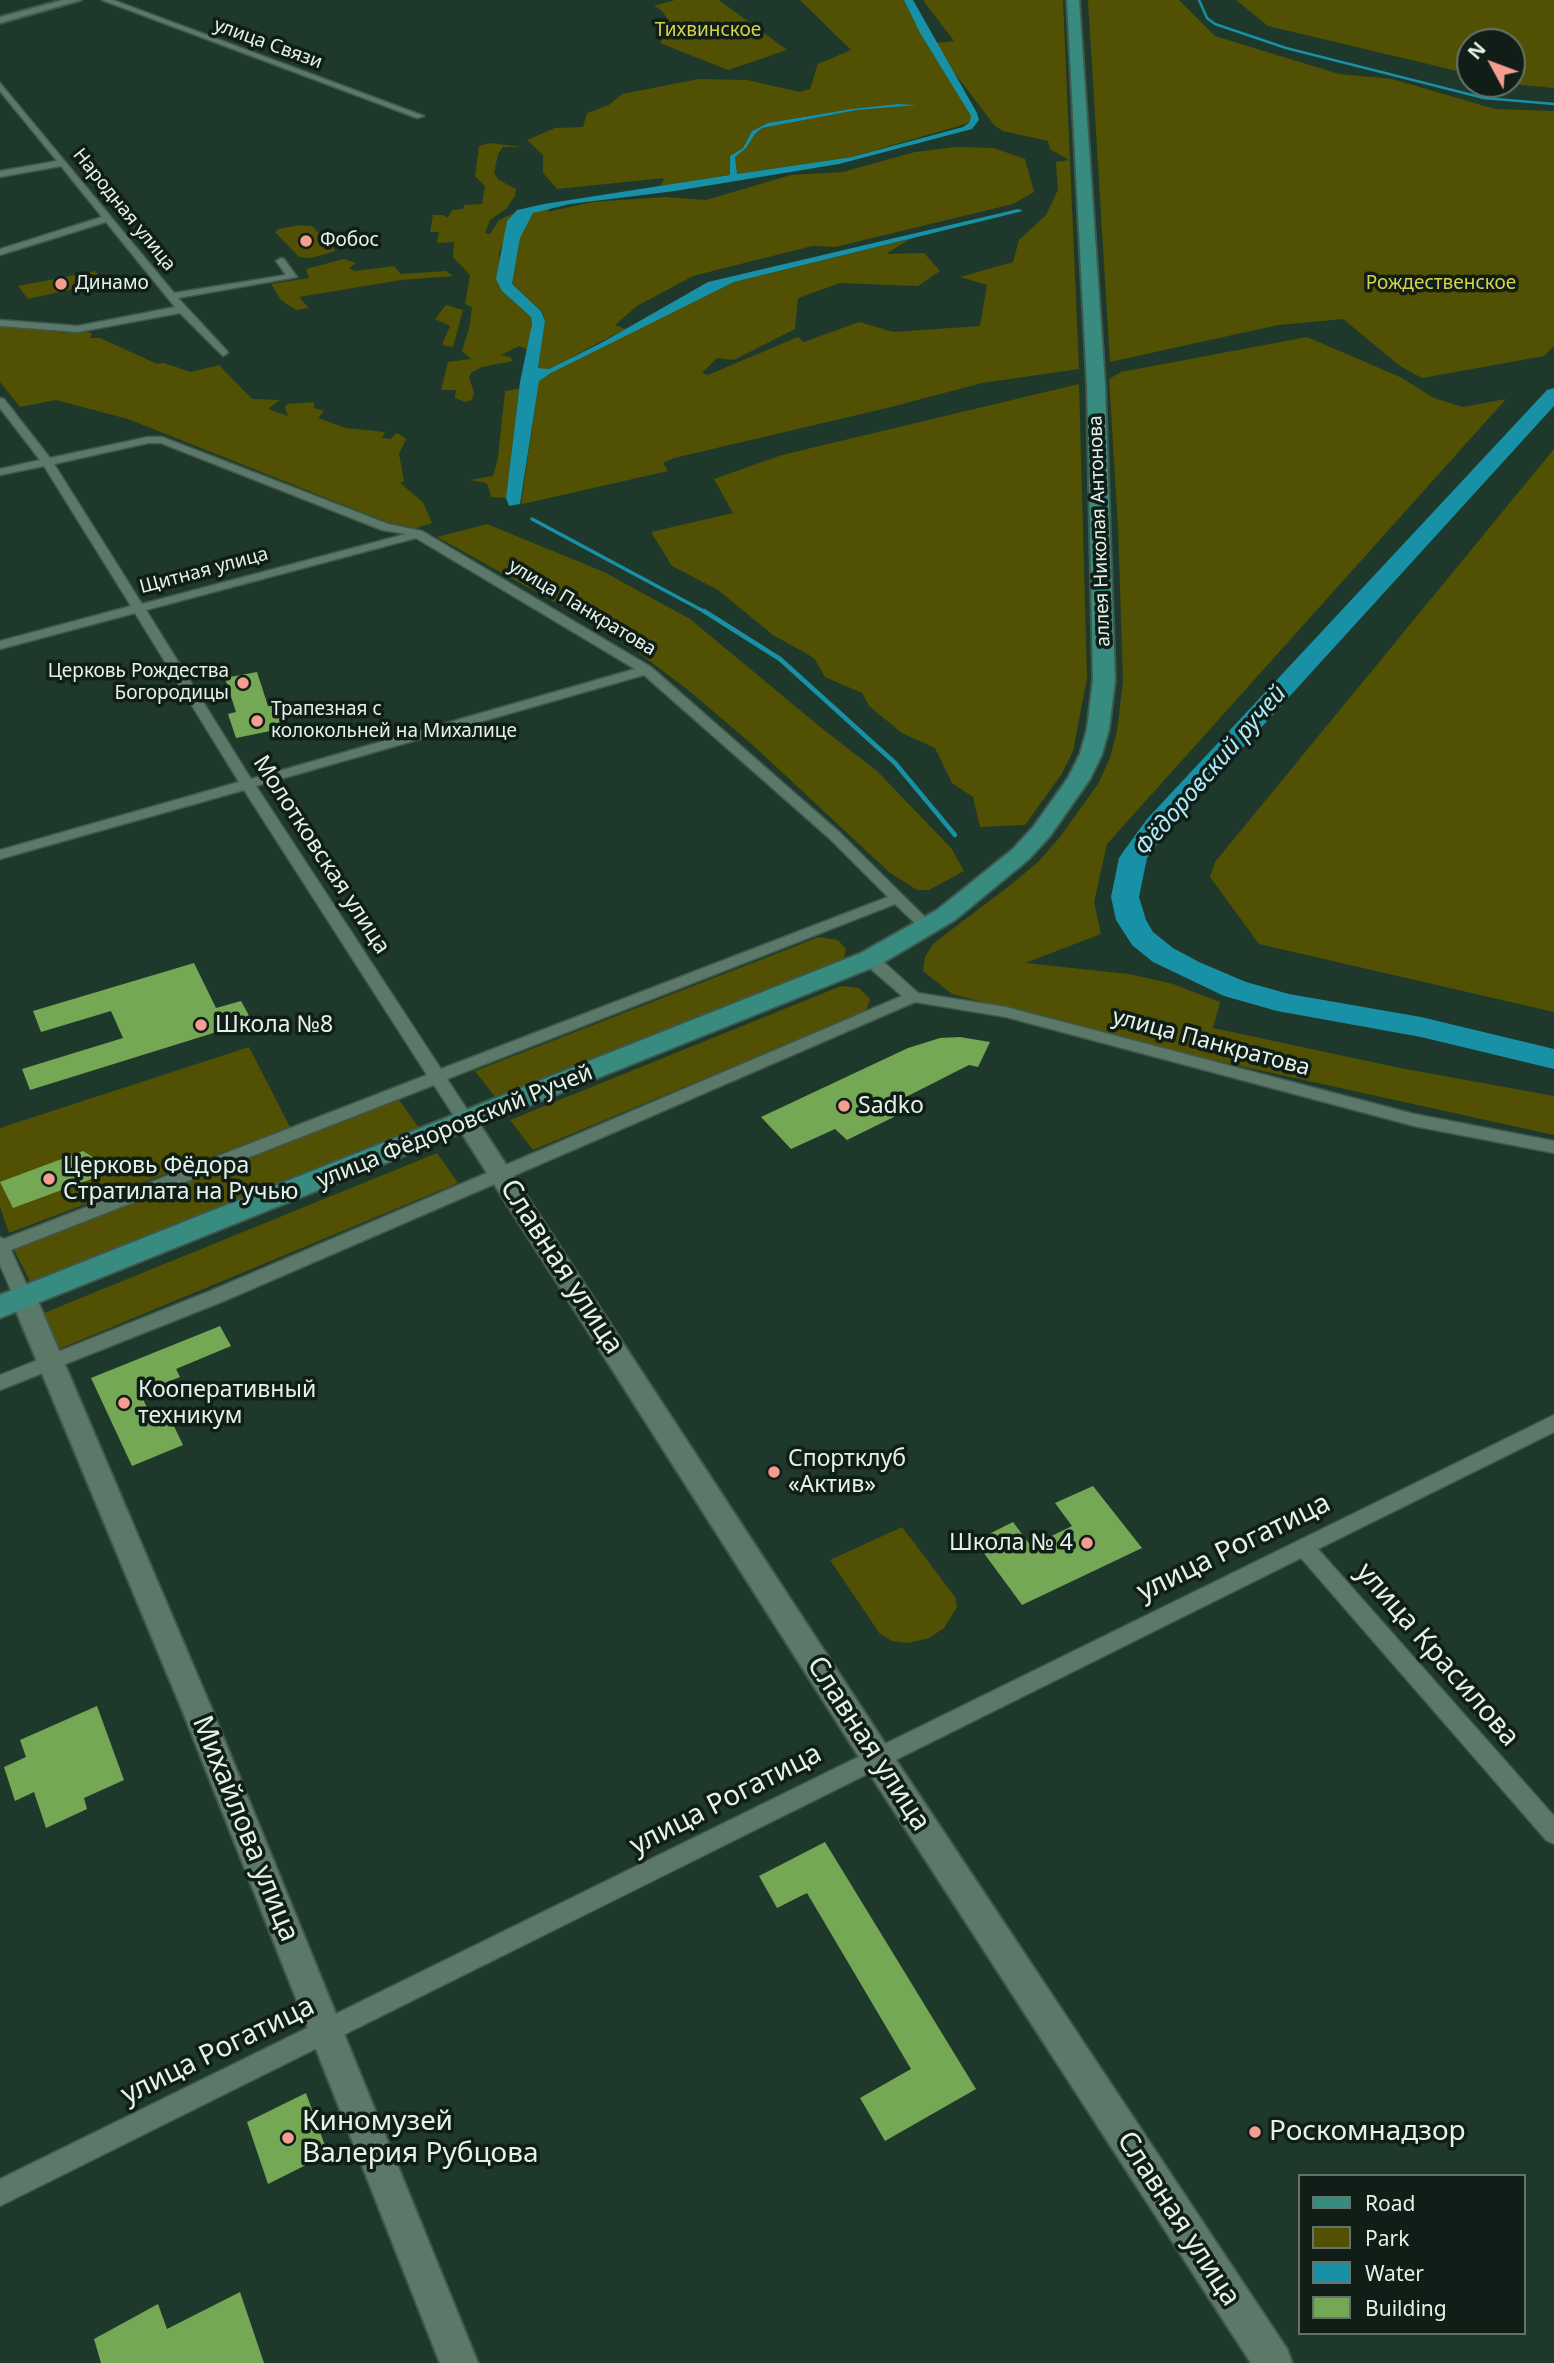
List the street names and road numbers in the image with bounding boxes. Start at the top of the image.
street label: улица Связи [211,14,325,74]
street label: Народная улица [68,144,180,276]
street label: аллея Николая Антонова [1085,415,1115,647]
street label: Щитная улица [137,543,271,599]
street label: улица Панкратова [504,555,660,661]
street label: Молотковская улица [247,751,395,959]
street label: улица Панкратова [1109,1003,1313,1083]
street label: улица Фёдоровский Ручей [313,1059,597,1195]
street label: Славная улица [492,1173,630,1361]
street label: улица Рогатица [1132,1487,1336,1609]
street label: улица Красилова [1348,1556,1526,1754]
street label: Славная улица [799,1650,937,1838]
street label: Михайлова улица [184,1711,306,1947]
street label: улица Рогатица [625,1737,827,1863]
street label: улица Рогатица [116,1990,320,2112]
street label: Славная улица [1109,2125,1247,2313]

